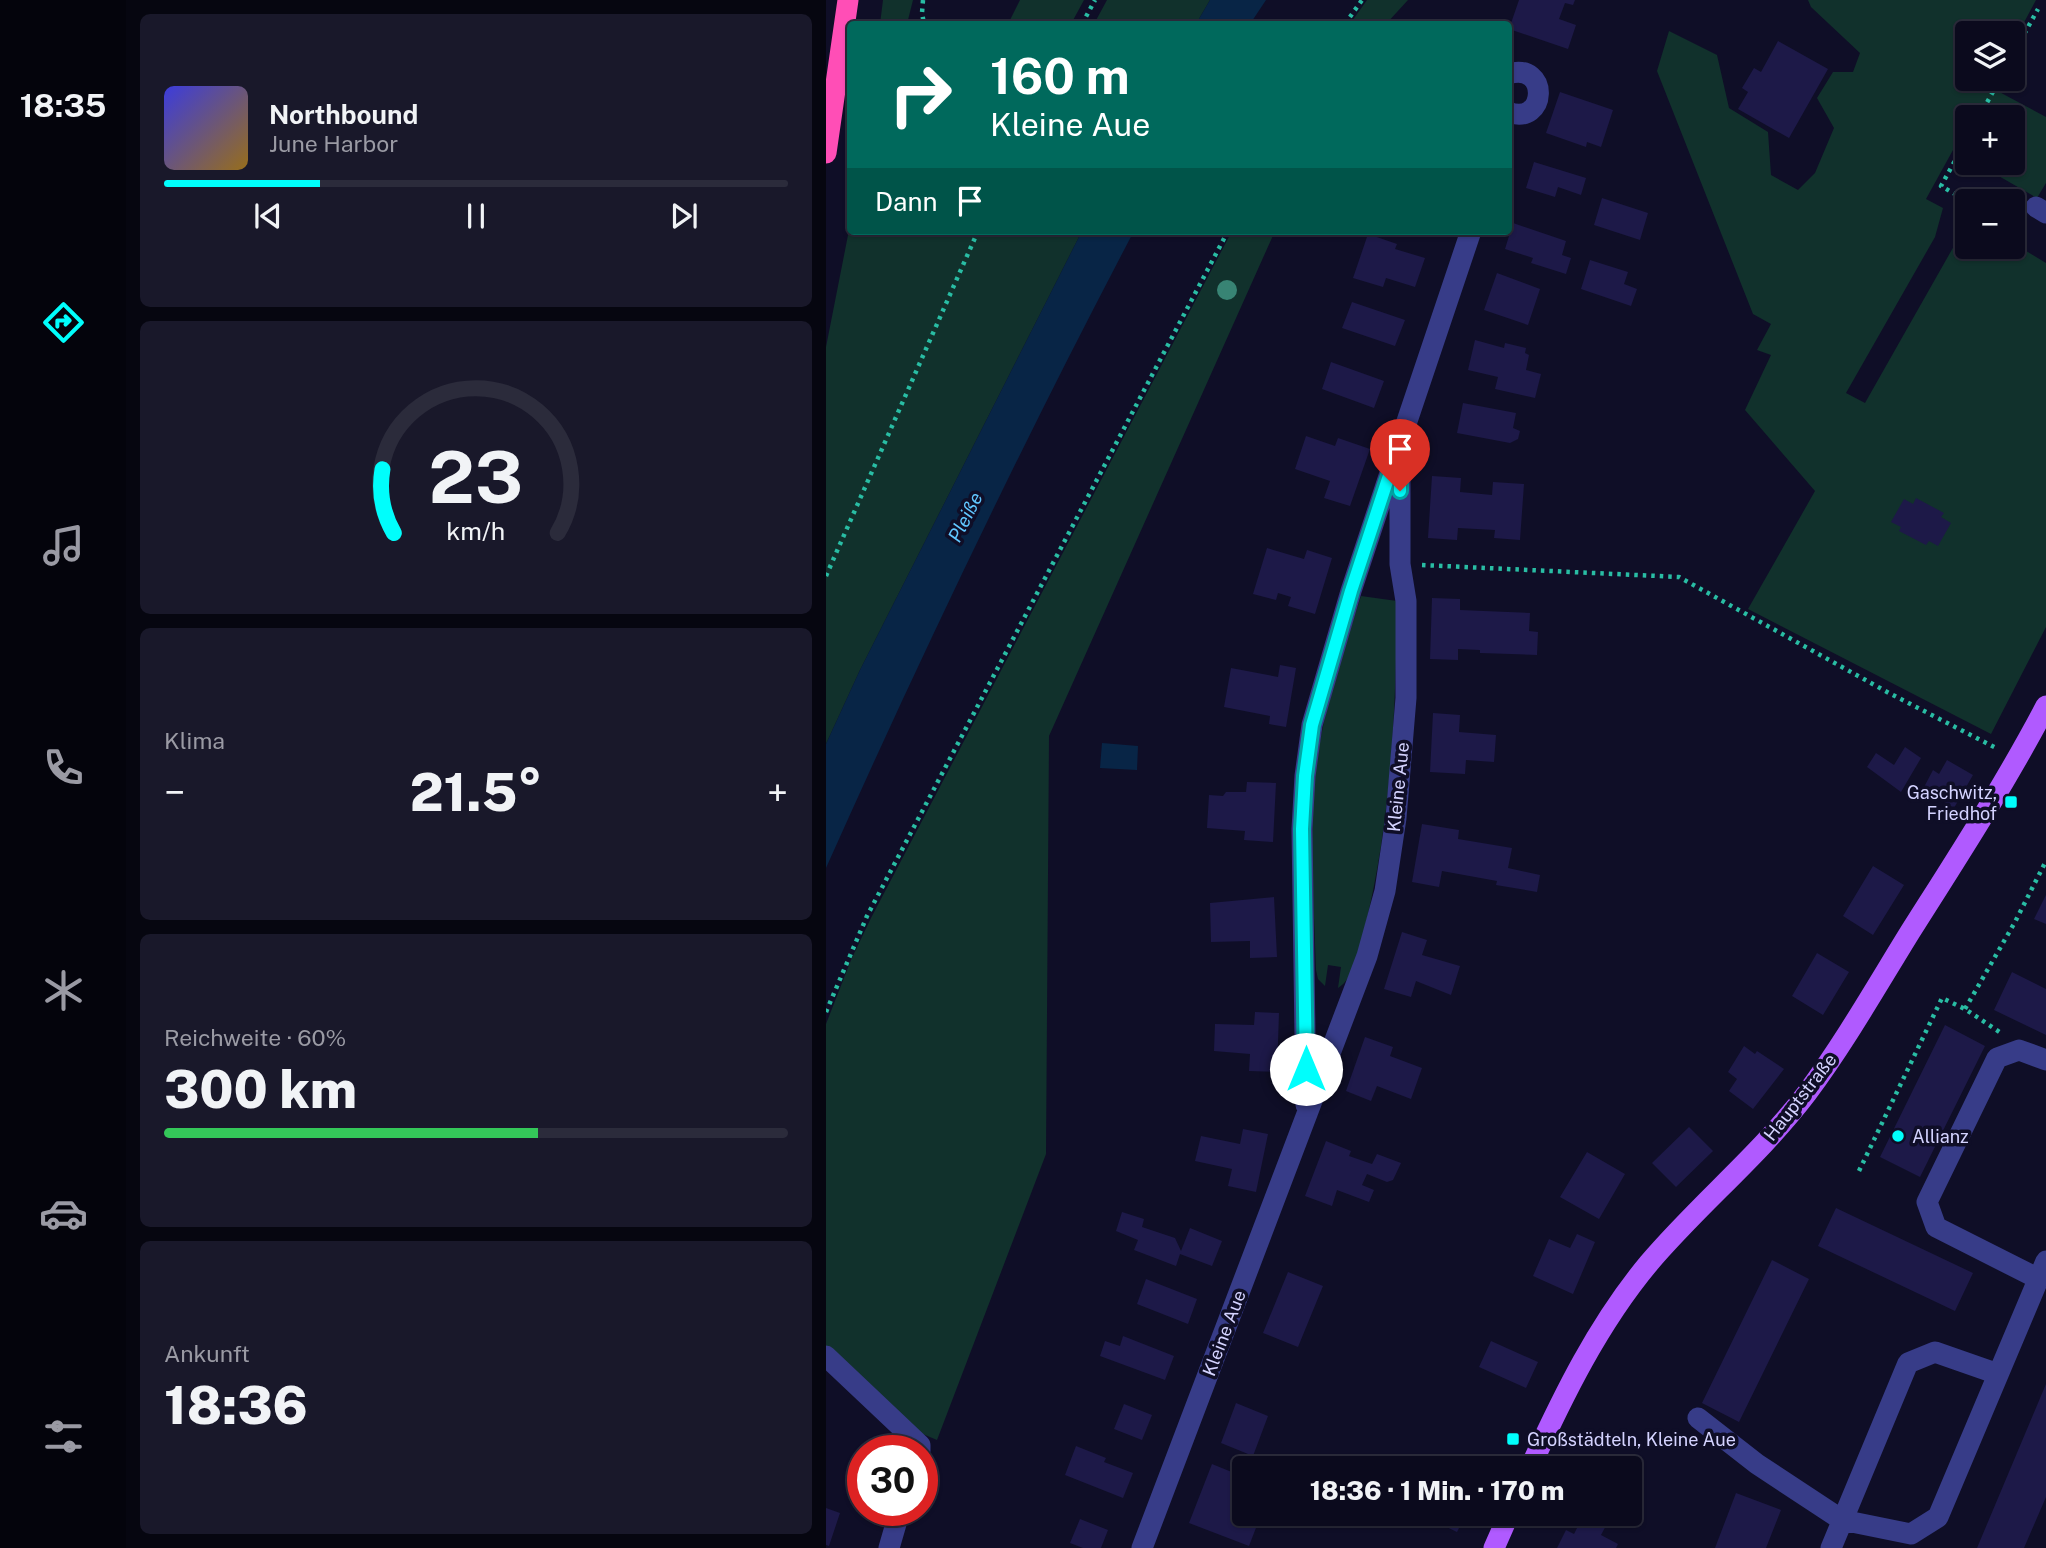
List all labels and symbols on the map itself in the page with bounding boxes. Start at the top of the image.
pin [1370,419,1430,491]
water label: Pleiße [943,488,987,546]
street label: Kleine Aue [1383,741,1413,833]
place label: Gaschwitz, Friedhof [1907,782,1997,824]
marker: Gaschwitz, Friedhof [2003,794,2019,810]
position arrow [1269,1032,1343,1106]
street label: Hauptstraße [1759,1049,1841,1145]
place label: Allianz [1912,1126,1969,1147]
marker: Allianz [1890,1128,1906,1144]
street label: Kleine Aue [1198,1287,1250,1379]
place label: Großstädteln, Kleine Aue [1527,1429,1736,1450]
marker: Großstädteln, Kleine Aue [1505,1431,1521,1447]
speed limit sign: 30 [847,1435,938,1526]

